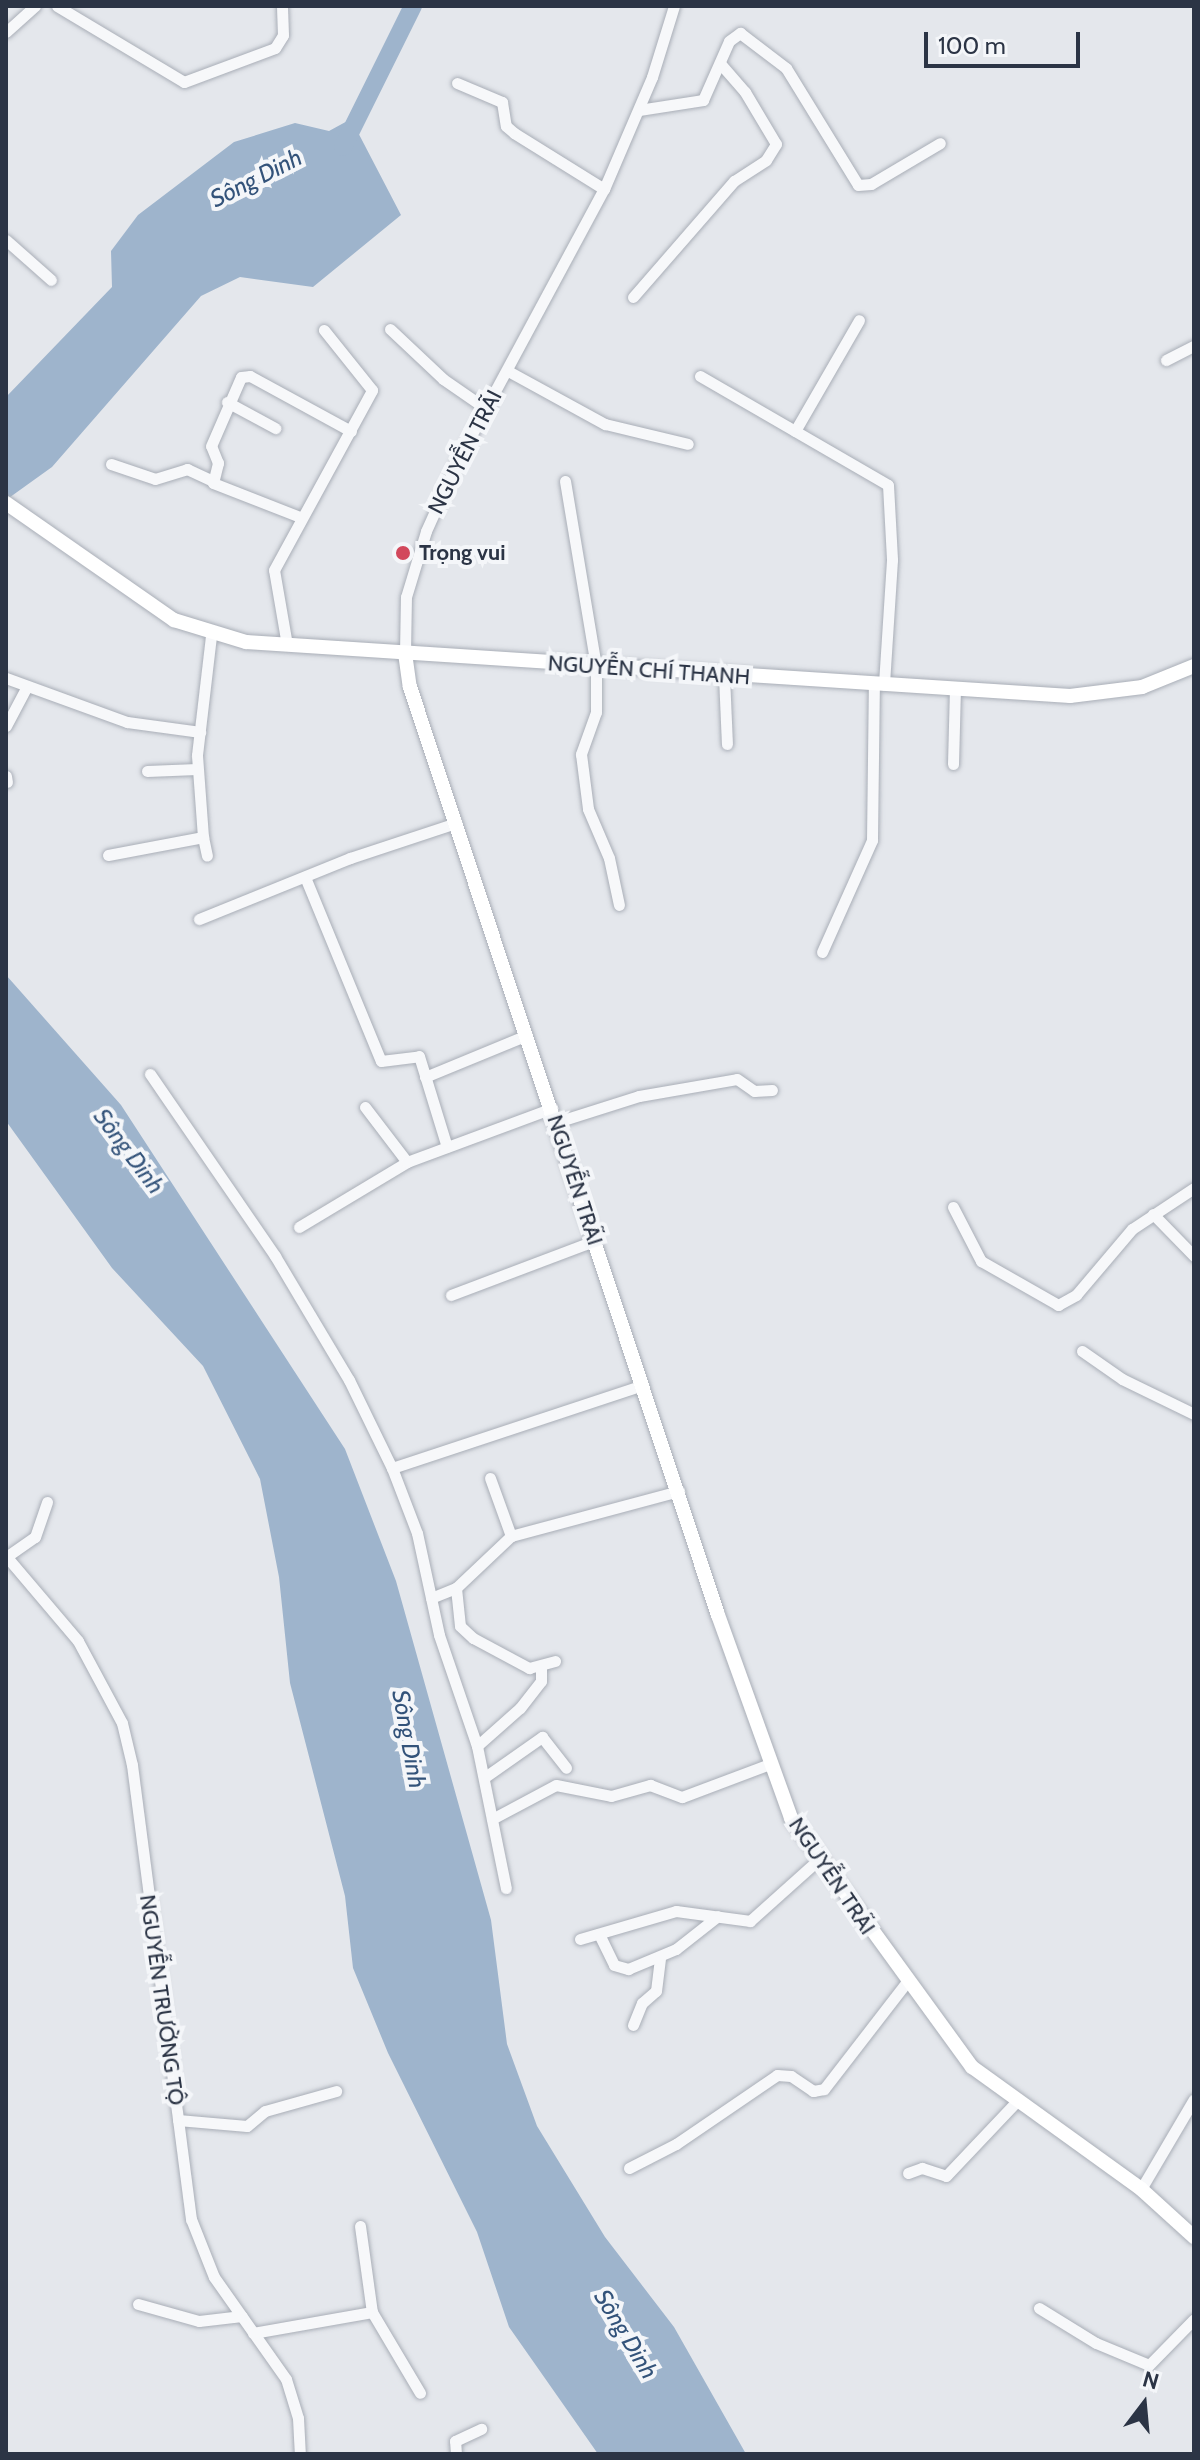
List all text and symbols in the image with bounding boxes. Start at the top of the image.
scale bar [928,16,1084,66]
text: 100 m [938,31,1006,60]
water label: Sông Dinh [205,143,307,213]
street label: NGUYỄN TRÃI [422,386,508,518]
place label: Trọng vui [419,540,505,566]
marker: Trọng vui [394,544,412,562]
street label: NGUYỄN CHÍ THANH [547,650,751,690]
water label: Sông Dinh [88,1103,170,1199]
street label: NGUYỄN TRÃI [542,1112,608,1248]
water label: Sông Dinh [386,1688,432,1790]
street label: NGUYỄN TRÃI [783,1812,881,1940]
street label: NGUYỄN TRƯỜNG TỘ [134,1893,190,2107]
water label: Sông Dinh [588,2284,664,2384]
north arrow [1104,2364,1184,2444]
text: N [1140,2365,1162,2396]

